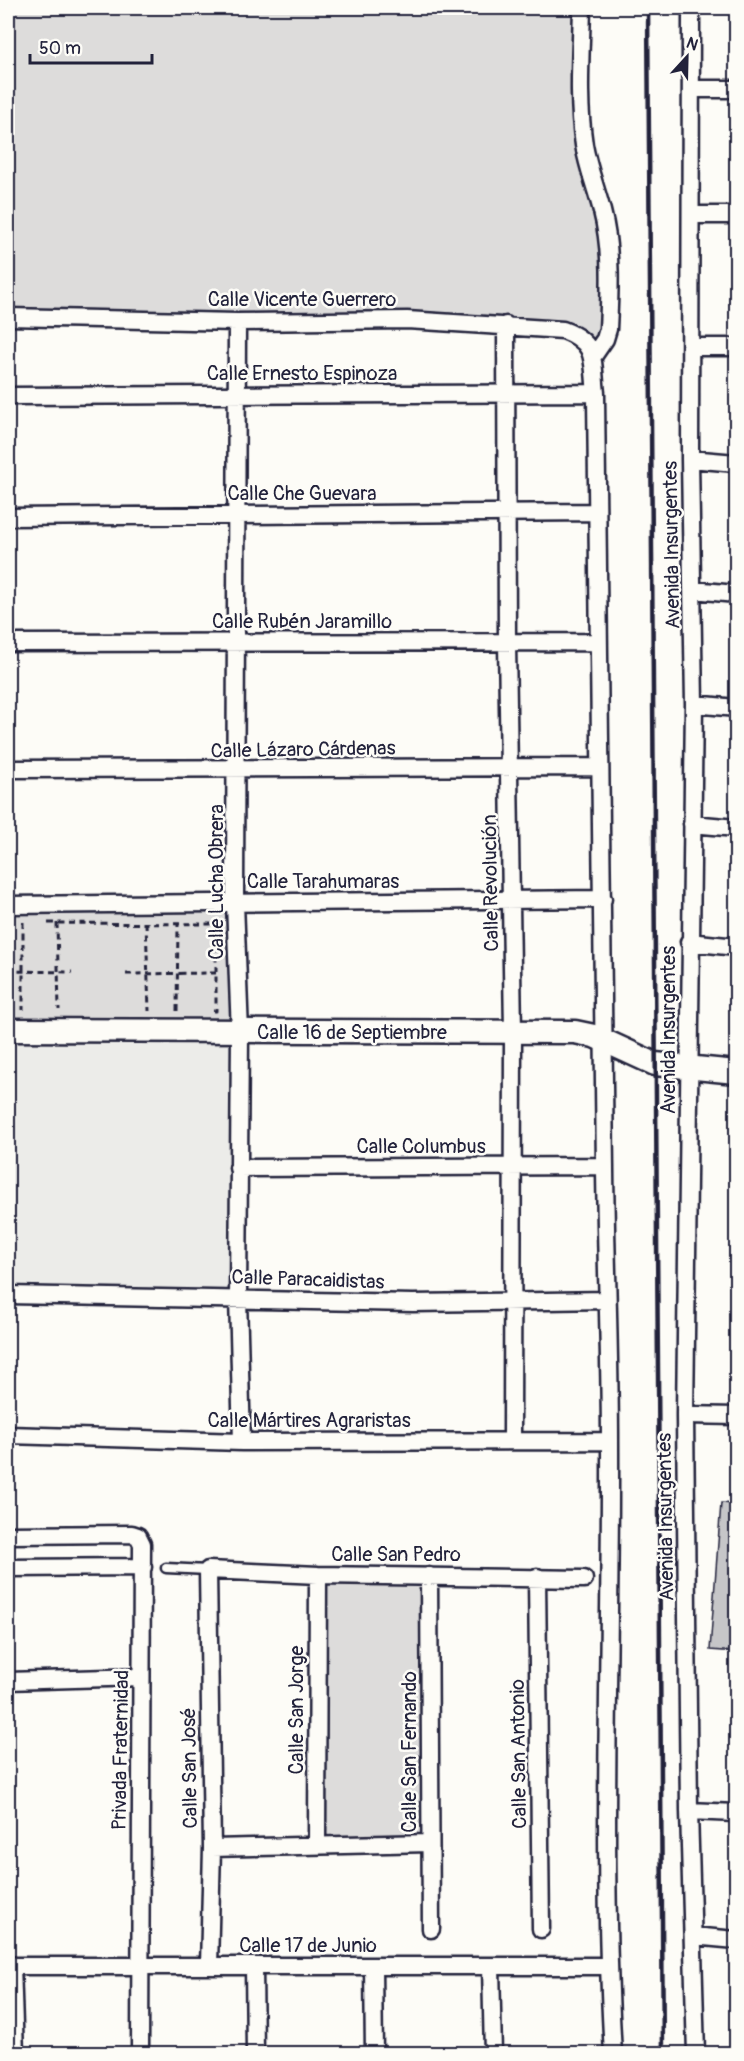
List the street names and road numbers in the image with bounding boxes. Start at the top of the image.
street label: Calle Vicente Guerrero [208,287,396,312]
street label: Calle Ernesto Espinoza [207,361,397,386]
street label: Avenida Insurgentes [658,461,685,629]
street label: Calle Che Guevara [227,481,377,506]
street label: Calle Rubén Jaramillo [212,609,392,634]
street label: Calle Lázaro Cárdenas [210,735,396,764]
street label: Calle Lucha Obrera [204,804,229,960]
street label: Calle Revolución [477,814,504,952]
street label: Calle Tarahumaras [247,869,399,894]
street label: Avenida Insurgentes [656,946,681,1114]
street label: Calle 16 de Septiembre [257,1020,447,1045]
street label: Calle Columbus [356,1134,486,1159]
street label: Calle Paracaidistas [231,1264,385,1295]
street label: Calle Mártires Agraristas [207,1408,411,1433]
street label: Avenida Insurgentes [652,1433,679,1601]
street label: Calle San Pedro [331,1542,461,1567]
street label: Calle San Jorge [284,1645,309,1774]
street label: Privada Fraternidad [107,1670,134,1830]
street label: Calle San Fernando [397,1671,422,1833]
street label: Calle San Antonio [505,1679,532,1829]
street label: Calle San José [176,1707,203,1829]
street label: Calle 17 de Junio [239,1933,377,1958]

